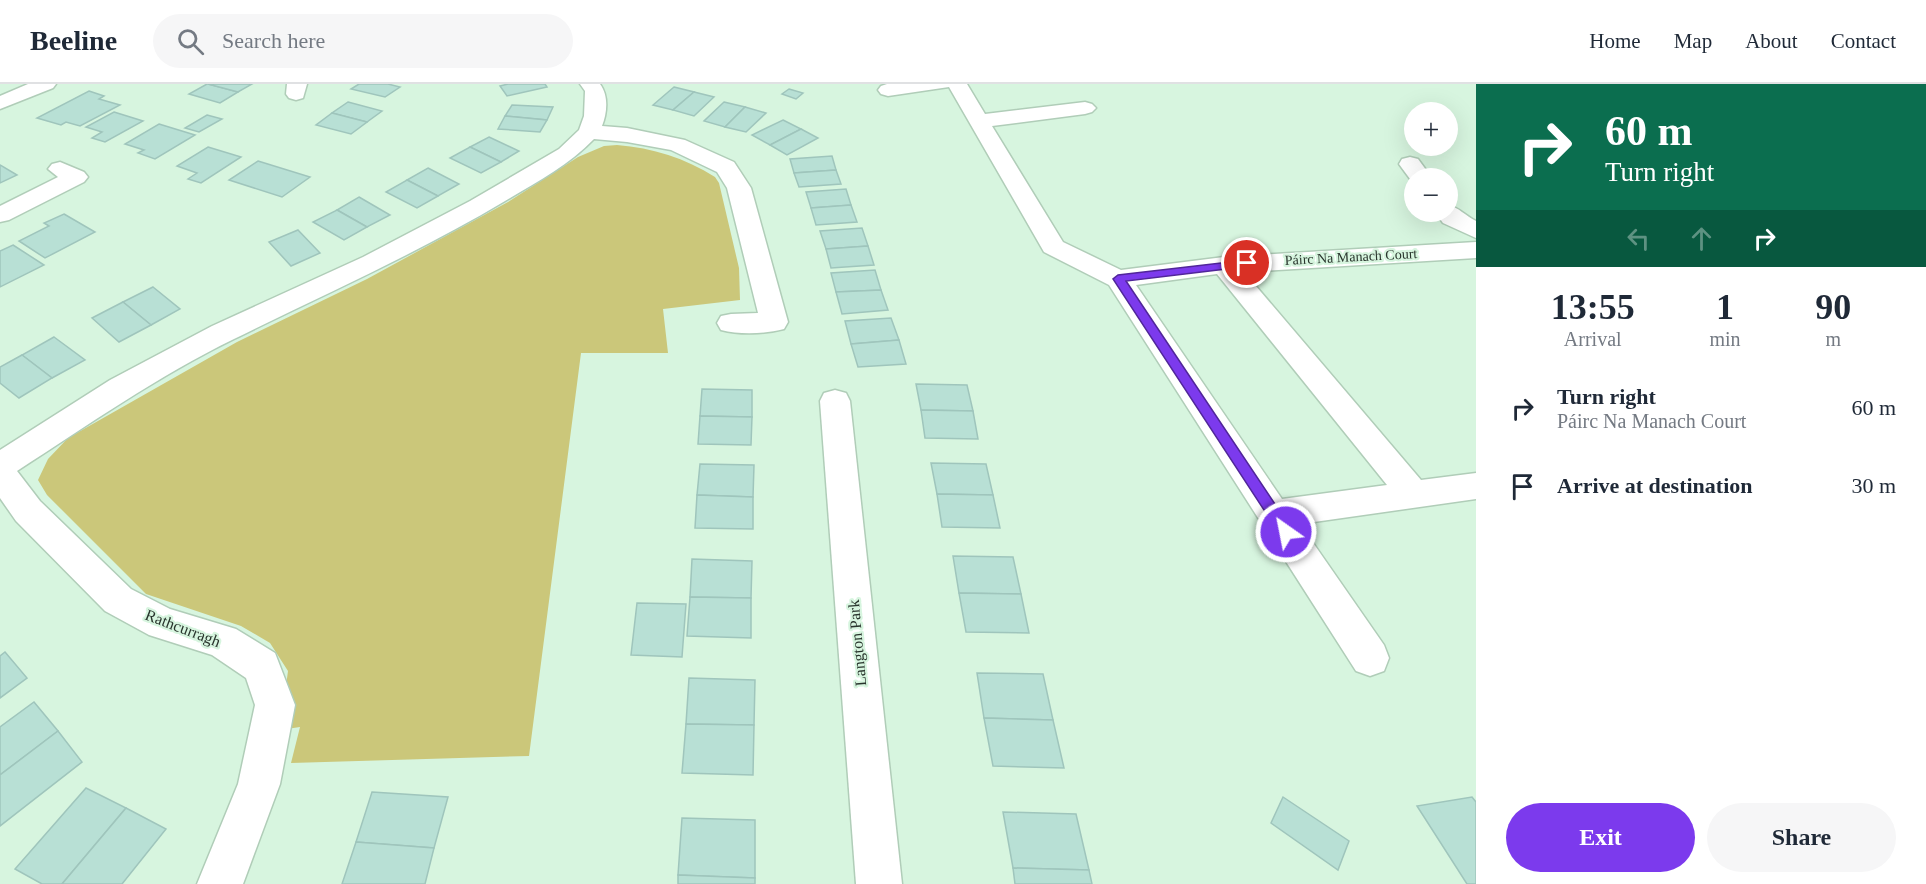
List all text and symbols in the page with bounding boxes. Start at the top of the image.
search box [153,14,573,68]
text: Beeline [30,25,117,56]
icon: search [174,25,207,58]
text: Search here [222,28,325,53]
text: Home [1589,29,1641,53]
text: Map [1674,29,1712,53]
text: About [1745,29,1798,53]
text: Contact [1831,29,1896,53]
map controls [1404,102,1458,222]
button: + [1404,102,1458,156]
icon: right [1506,108,1584,186]
text: 60 m [1605,108,1693,154]
text: Turn right [1605,157,1714,187]
button: − [1404,168,1458,222]
icon: left [1622,222,1655,255]
icon: ahead [1685,222,1718,255]
icon: right [1748,222,1781,255]
pin [1221,237,1272,288]
icon: arrive [1230,246,1263,279]
street label: Páirc Na Manach Court [1284,246,1418,268]
text: 13:55 [1551,287,1635,327]
text: 1 [1716,287,1734,327]
text: 90 [1815,287,1851,327]
text: Arrival [1564,328,1622,350]
text: min [1709,328,1741,350]
text: m [1826,328,1841,350]
text: Turn right [1557,384,1656,409]
icon: right [1506,392,1539,425]
text: 60 m [1851,395,1896,420]
text: Páirc Na Manach Court [1557,410,1746,432]
icon: arrive [1506,470,1539,503]
text: Arrive at destination [1557,473,1753,498]
text: 30 m [1851,473,1896,498]
position arrow [1254,500,1318,564]
street label: Langton Park [845,599,870,687]
street label: Rathcurragh [143,606,223,651]
button: Exit [1506,803,1695,872]
button: Share [1707,803,1896,872]

